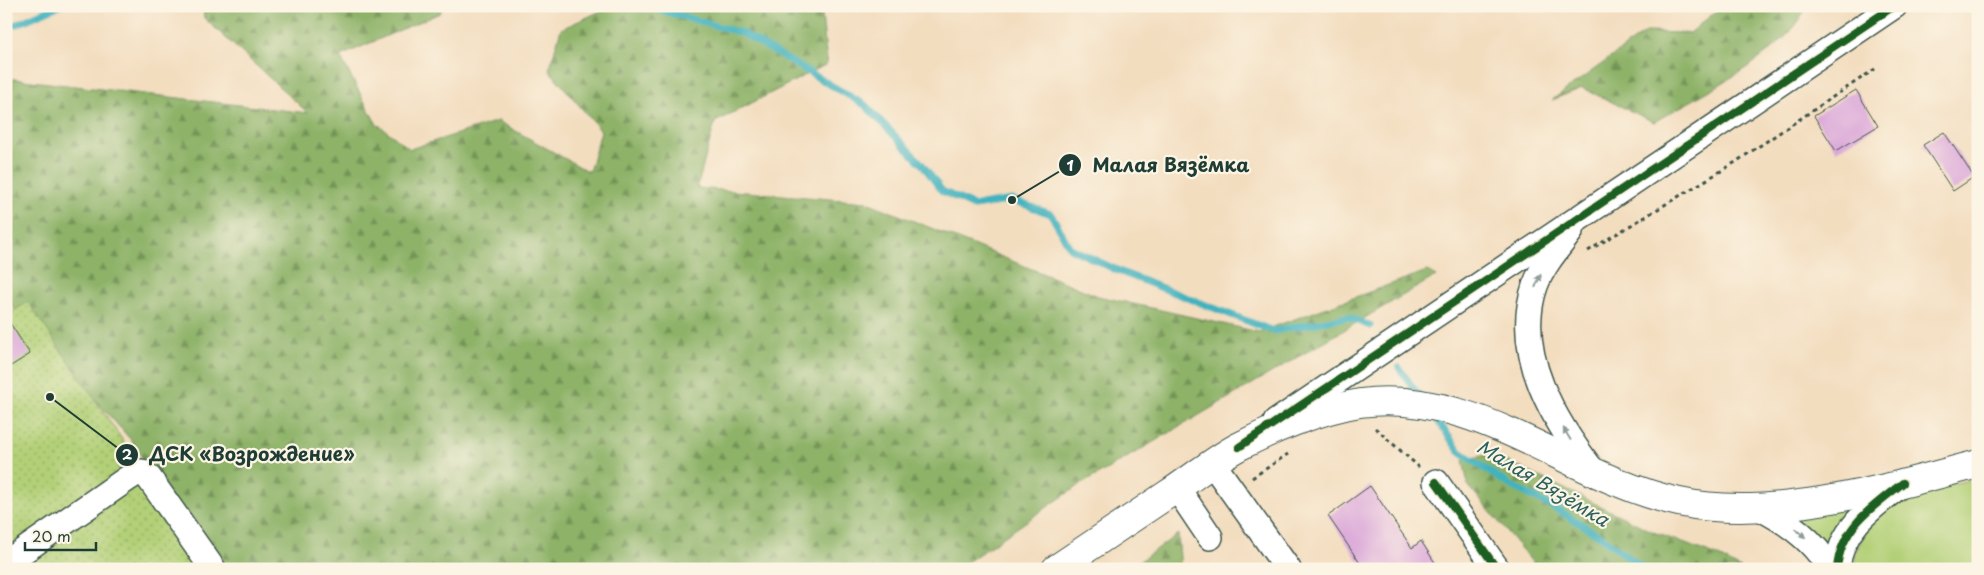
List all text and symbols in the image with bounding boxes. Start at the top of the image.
callout: Малая Вязёмка [1058,148,1260,182]
text: Малая Вязёмка [1092,150,1250,178]
text: 1 [1066,153,1074,176]
one-way arrow [1534,274,1542,288]
one-way arrow [1562,427,1571,440]
water label: Малая Вязёмка [1472,432,1616,533]
callout: ДСК «Возрождение» [115,438,365,472]
text: ДСК «Возрождение» [149,439,355,467]
text: 2 [122,442,133,465]
scale bar [25,520,96,552]
text: 20 m [32,524,71,547]
one-way arrow [1793,527,1805,539]

